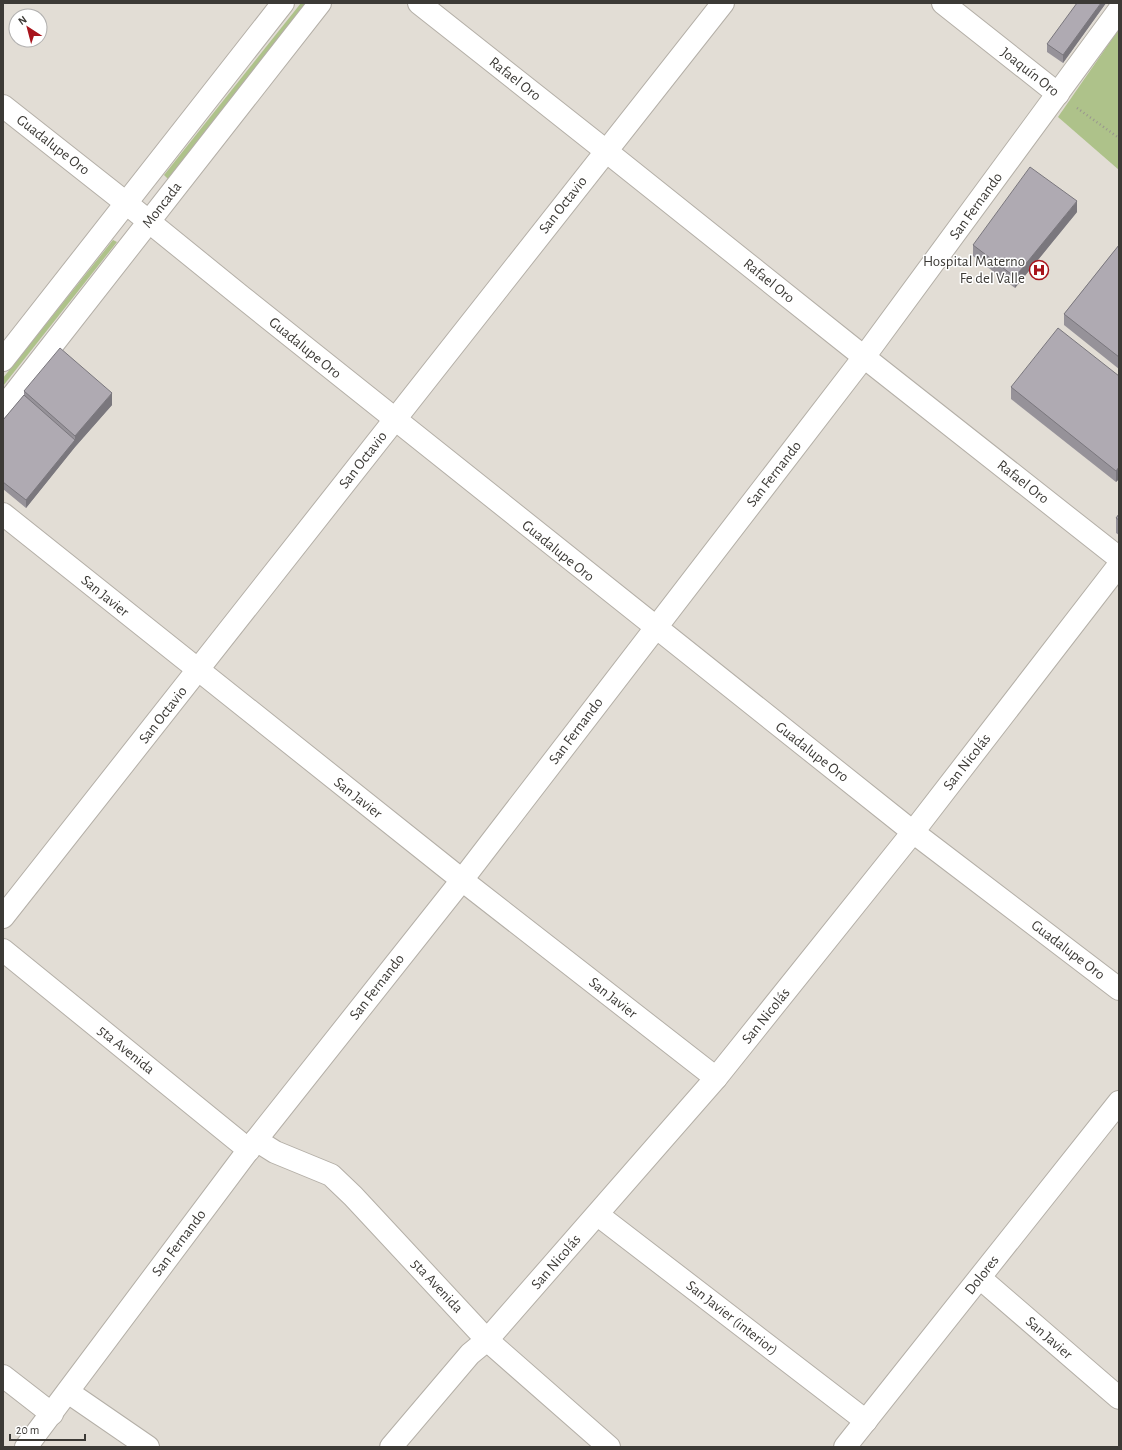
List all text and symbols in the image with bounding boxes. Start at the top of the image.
north arrow [8,8,48,48]
text: N [16,14,29,27]
street label: Joaquín Oro [998,45,1062,99]
street label: Rafael Oro [486,54,544,104]
street label: Guadalupe Oro [14,112,92,178]
street label: San Fernando [947,170,1005,242]
street label: San Octavio [536,174,590,236]
street label: Moncada [140,179,184,231]
place label: Hospital Materno Fe del Valle [923,254,1025,286]
street label: Rafael Oro [741,256,797,306]
hospital icon: Hospital Materno Fe del Valle [1028,259,1050,281]
street label: Guadalupe Oro [266,314,344,382]
street label: San Octavio [336,429,390,491]
street label: San Fernando [744,438,804,510]
street label: Rafael Oro [994,457,1052,507]
street label: Guadalupe Oro [519,517,597,585]
street label: San Javier [78,572,132,620]
street label: San Octavio [136,684,190,746]
street label: San Fernando [546,695,606,767]
street label: Guadalupe Oro [773,719,851,785]
street label: San Nicolás [940,731,994,793]
street label: San Javier [331,775,385,821]
street label: Guadalupe Oro [1028,918,1108,982]
street label: San Fernando [347,951,407,1023]
street label: San Javier [586,975,640,1021]
street label: San Nicolás [739,985,793,1047]
street label: 5ta Avenida [95,1023,157,1077]
street label: San Fernando [149,1207,209,1279]
street label: San Nicolás [528,1232,584,1292]
street label: Dolores [962,1253,1002,1297]
street label: 5ta Avenida [408,1256,466,1316]
street label: San Javier (interior) [683,1278,781,1358]
street label: San Javier [1023,1314,1075,1362]
scale bar [10,1416,85,1442]
text: 20 m [16,1424,39,1436]

